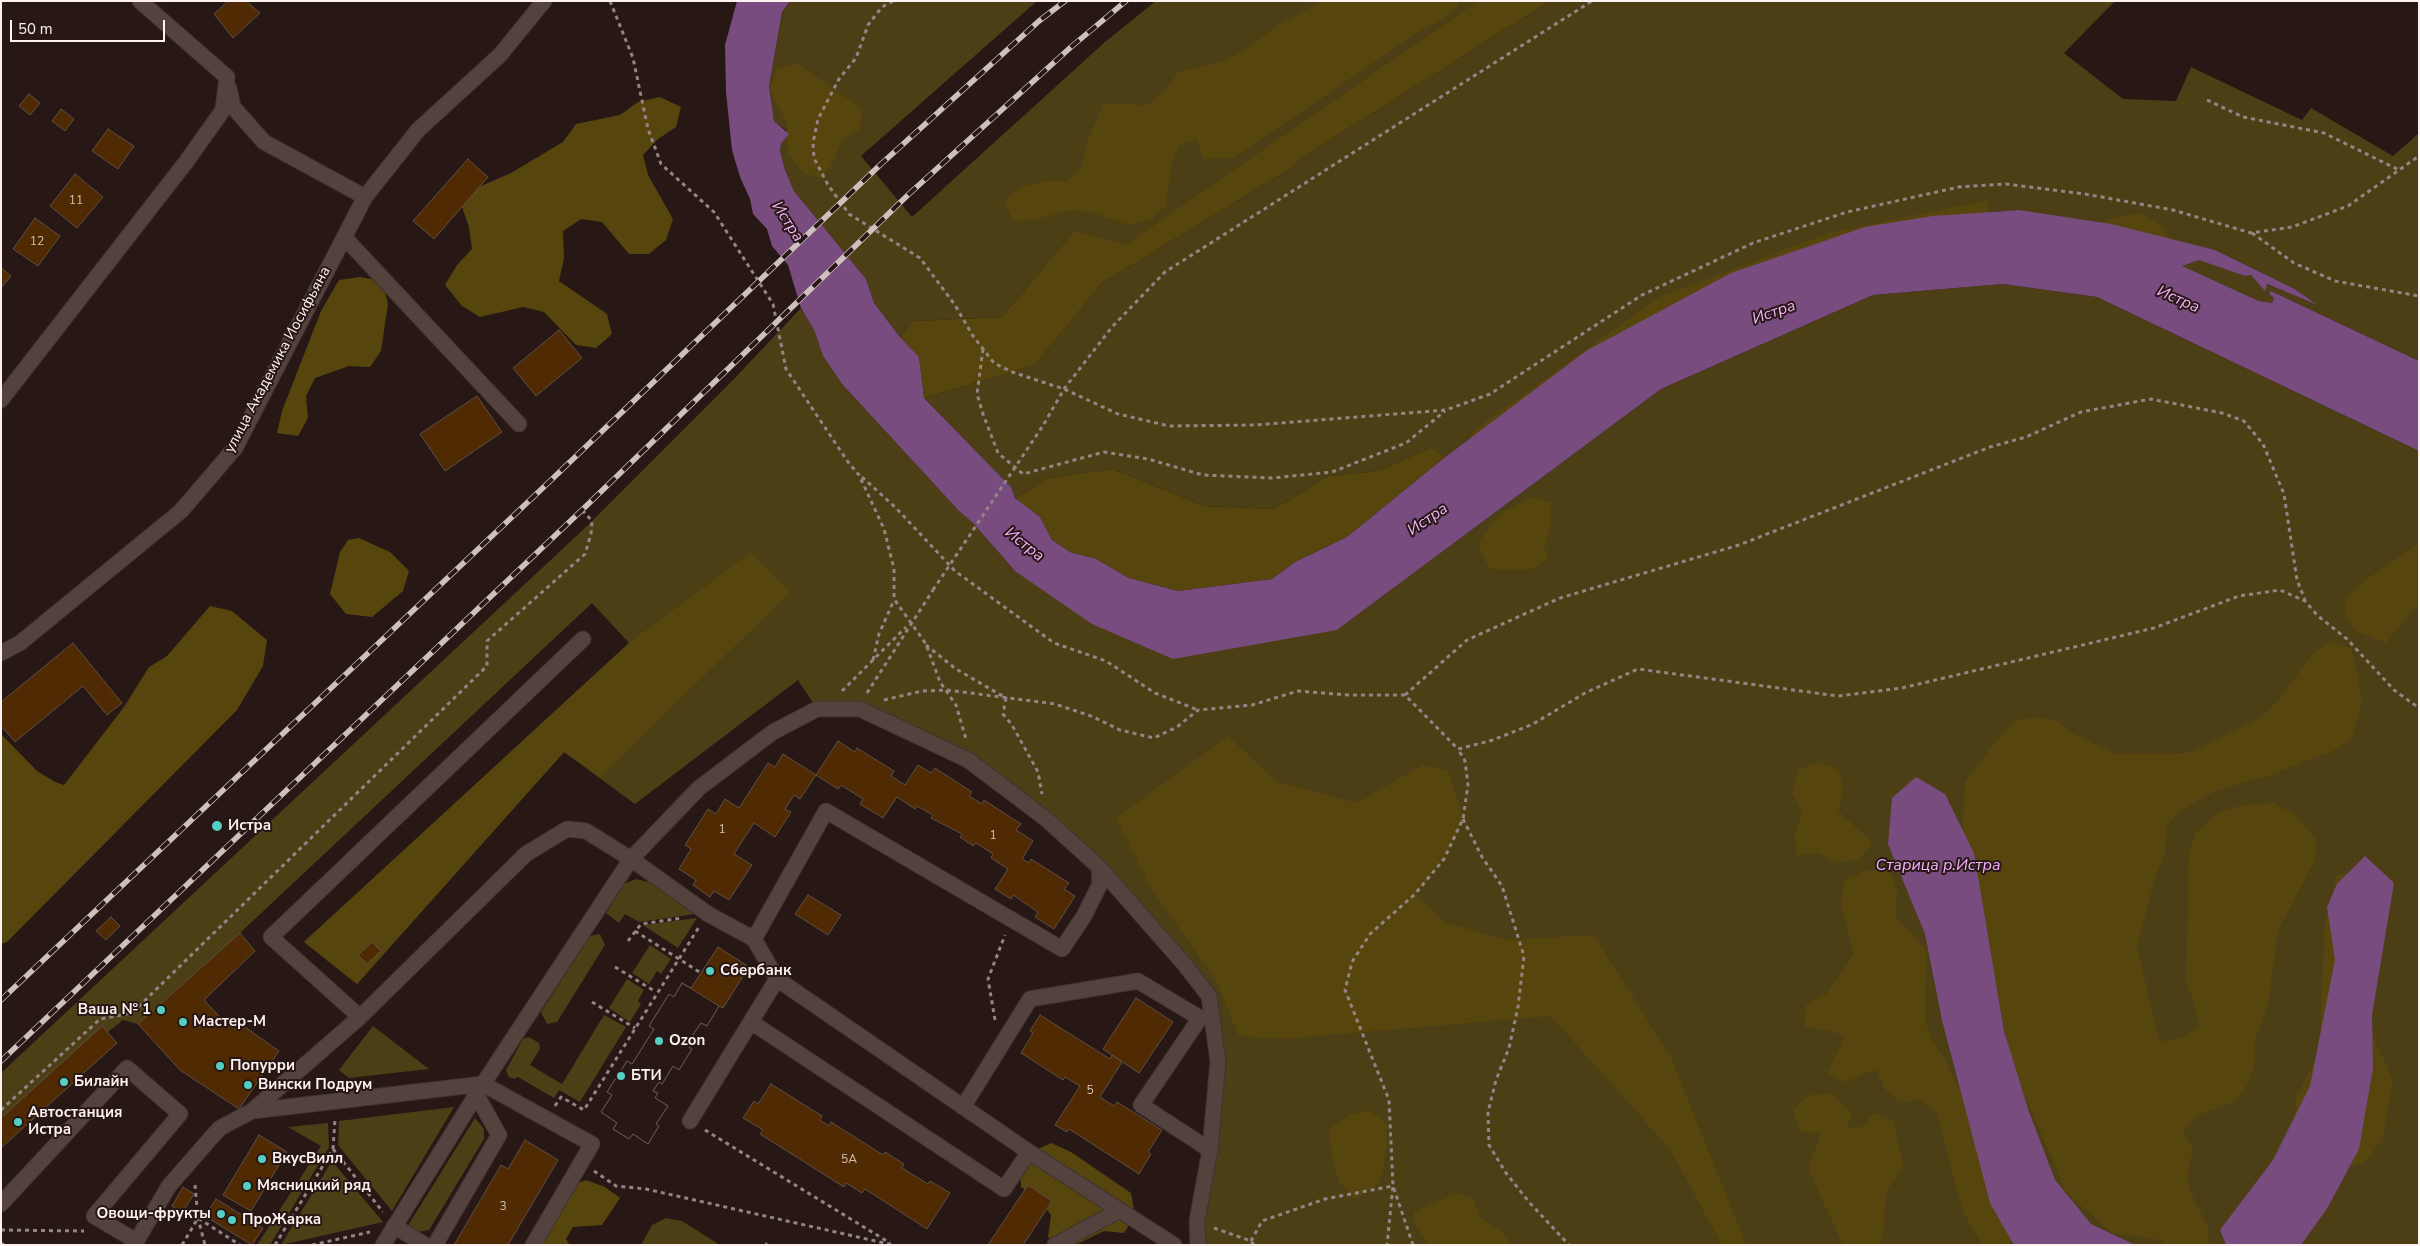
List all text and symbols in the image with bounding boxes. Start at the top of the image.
scale bar [12,10,168,42]
text: 50 m [18,19,53,39]
house number: 11 [69,194,83,208]
water label: Истра [767,198,807,246]
house number: 12 [30,235,44,249]
street label: улица Академика Иосифьяна [221,264,335,456]
water label: Истра [2154,282,2202,318]
water label: Истра [1750,297,1798,329]
water label: Истра [1404,500,1452,540]
water label: Истра [1001,524,1047,566]
place label: Истра [228,817,271,835]
marker: Истра [210,819,224,833]
house number: 1 [718,823,726,837]
house number: 1 [989,829,997,843]
water label: Старица р.Истра [1875,856,2001,876]
place label: Сбербанк [720,962,791,980]
marker: Сбербанк [704,965,716,977]
place label: Ваша № 1 [78,1001,151,1019]
marker: Ваша № 1 [155,1004,167,1016]
place label: Мастер-М [193,1013,266,1031]
marker: Мастер-М [177,1016,189,1028]
place label: Ozon [669,1032,705,1050]
marker: Ozon [653,1035,665,1047]
place label: Попурри [230,1057,295,1075]
marker: Попурри [214,1060,226,1072]
place label: БТИ [631,1067,662,1085]
marker: БТИ [615,1070,627,1082]
place label: Билайн [74,1073,129,1091]
marker: Билайн [58,1076,70,1088]
place label: Вински Подрум [258,1076,372,1094]
marker: Вински Подрум [242,1079,254,1091]
house number: 5 [1086,1084,1094,1098]
place label: Автостанция Истра [28,1104,122,1139]
marker: Автостанция Истра [12,1116,24,1128]
place label: ВкусВилл [272,1150,343,1168]
marker: ВкусВилл [256,1153,268,1165]
house number: 5А [841,1153,857,1167]
place label: Мясницкий ряд [257,1177,371,1195]
marker: Мясницкий ряд [241,1180,253,1192]
house number: 3 [499,1200,507,1214]
place label: Овощи-фрукты [96,1205,211,1223]
marker: Овощи-фрукты [215,1208,227,1220]
place label: ПроЖарка [242,1211,321,1229]
marker: ПроЖарка [226,1214,238,1226]

